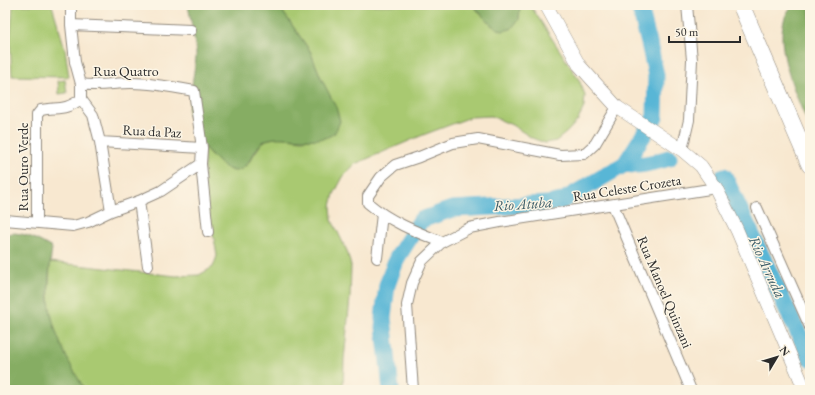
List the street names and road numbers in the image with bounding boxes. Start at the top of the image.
street label: Rua Quatro [93,62,159,80]
street label: Rua da Paz [122,120,183,142]
street label: Rua Ouro Verde [14,122,32,211]
street label: Rua Celeste Crozeta [572,171,683,205]
street label: Rua Manoel Quinzani [633,233,697,351]

